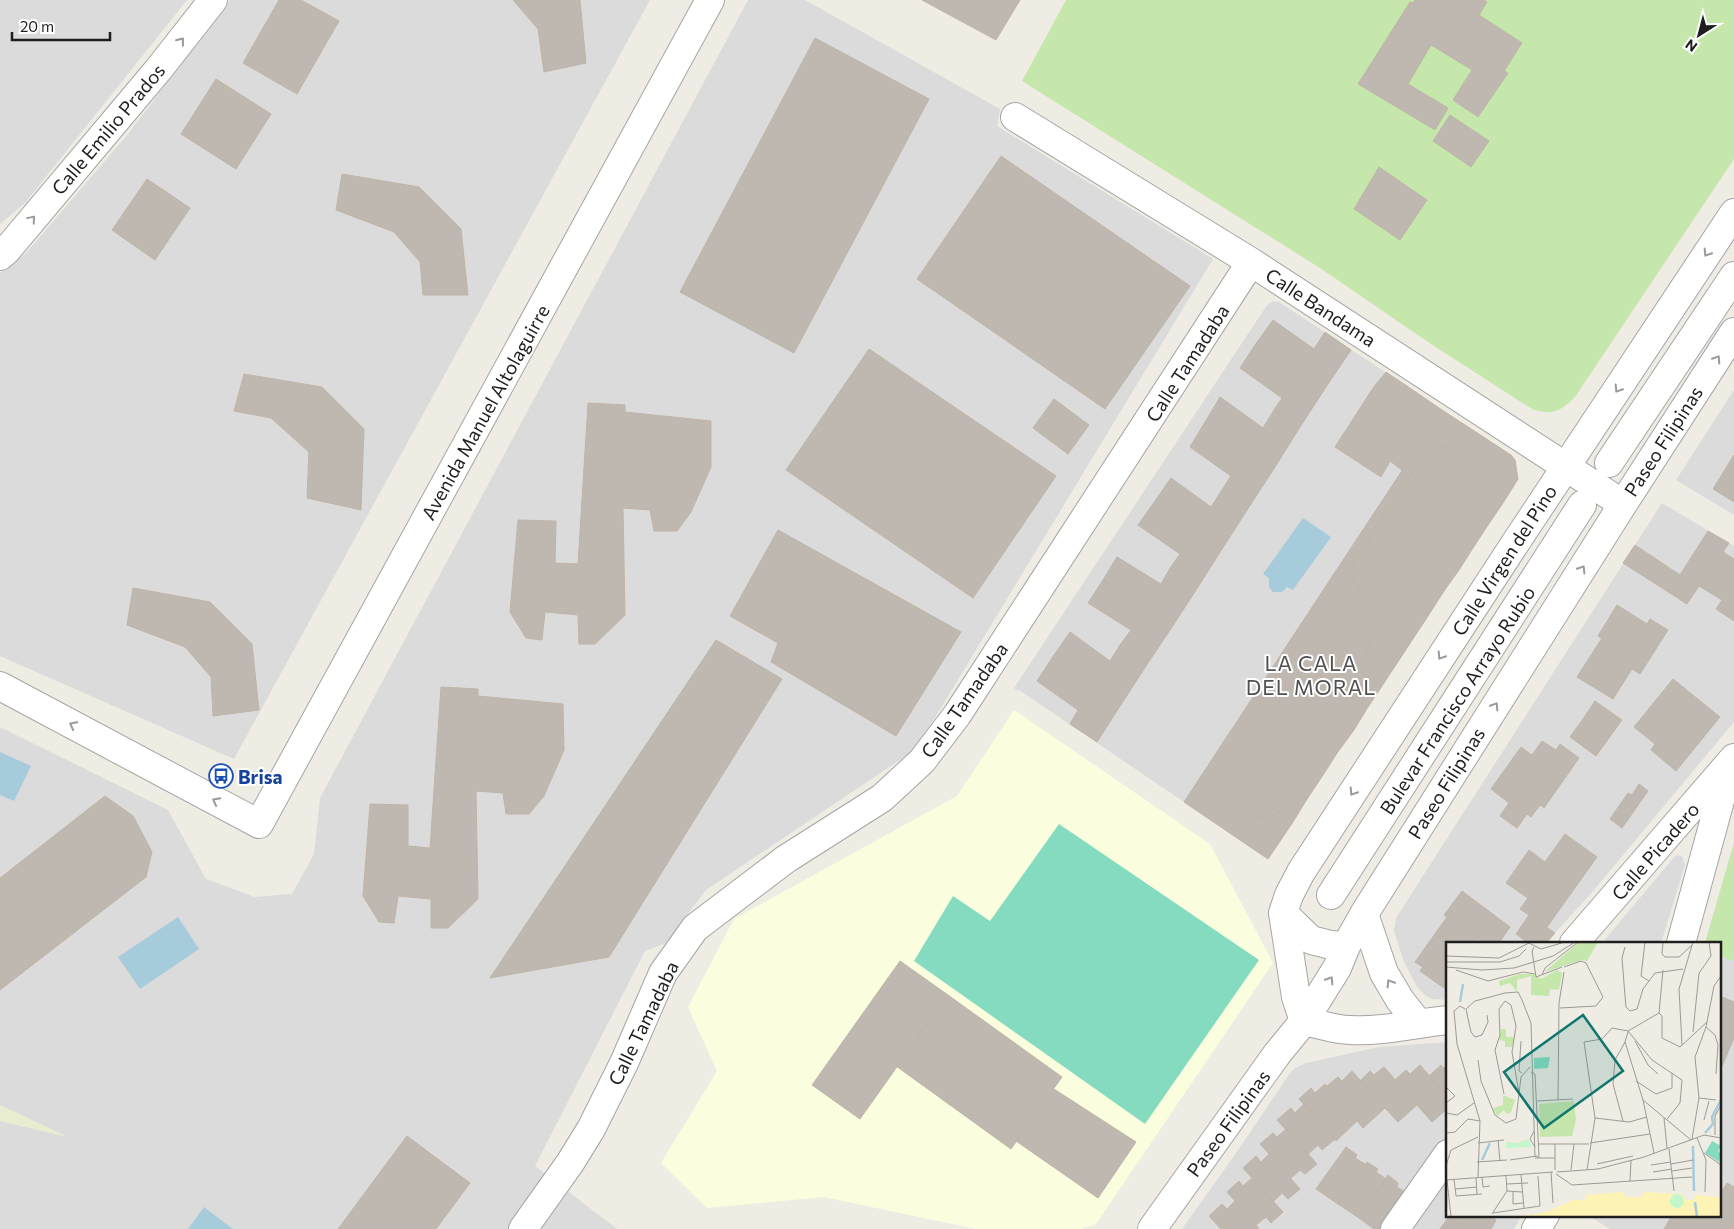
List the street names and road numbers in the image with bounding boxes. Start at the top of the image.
street label: Calle Emilio Prados [47,59,169,199]
street label: Calle Bandama [1262,263,1380,351]
street label: Avenida Manuel Altolaguirre [416,300,554,524]
street label: Calle Tamadaba [1140,300,1234,426]
street label: Paseo Filipinas [1619,382,1707,500]
street label: Calle Virgen del Pino [1447,480,1561,640]
street label: Bulevar Francisco Arrayo Rubio [1375,582,1539,818]
street label: Calle Tamadaba [916,638,1012,762]
street label: Paseo Filipinas [1403,723,1489,843]
street label: Calle Picadero [1606,797,1704,905]
street label: Calle Tamadaba [603,957,683,1089]
street label: Paseo Filipinas [1181,1065,1275,1181]

